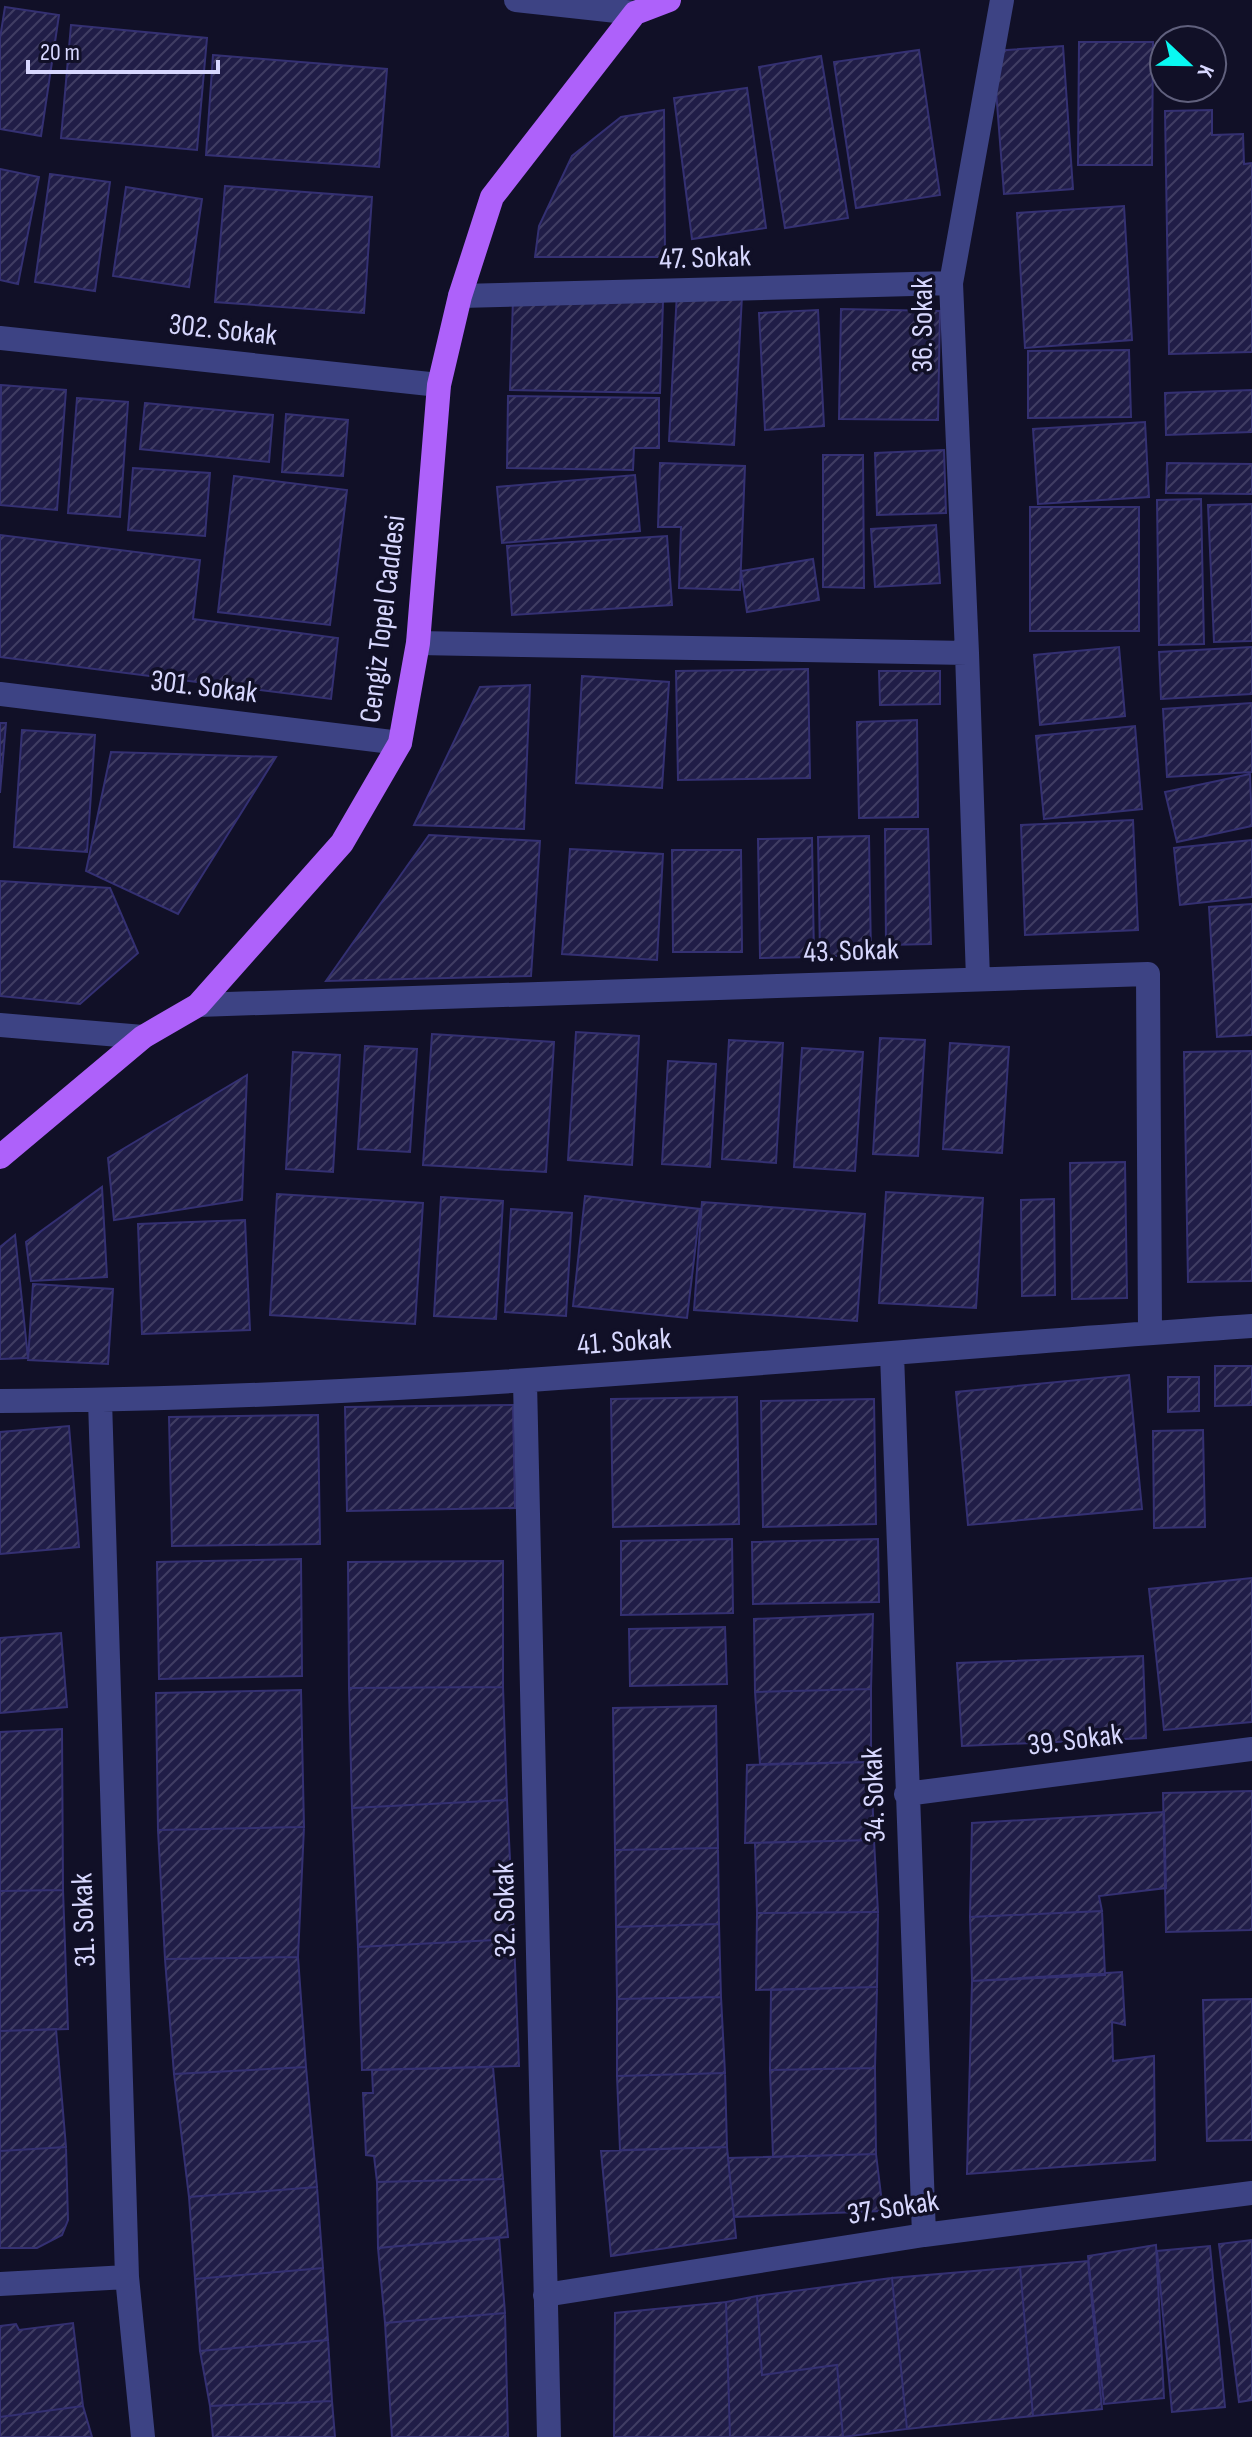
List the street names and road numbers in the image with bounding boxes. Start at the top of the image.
street label: 47. Sokak [658,238,752,278]
street label: 36. Sokak [905,277,941,373]
street label: 302. Sokak [167,306,279,354]
street label: Cengiz Topel Caddesi [352,513,414,725]
street label: 301. Sokak [148,663,260,711]
street label: 43. Sokak [803,931,900,971]
street label: 41. Sokak [576,1321,673,1363]
street label: 39. Sokak [1025,1716,1125,1764]
street label: 34. Sokak [854,1746,894,1843]
street label: 32. Sokak [486,1862,524,1958]
street label: 31. Sokak [64,1872,104,1968]
street label: 37. Sokak [845,2183,942,2233]

